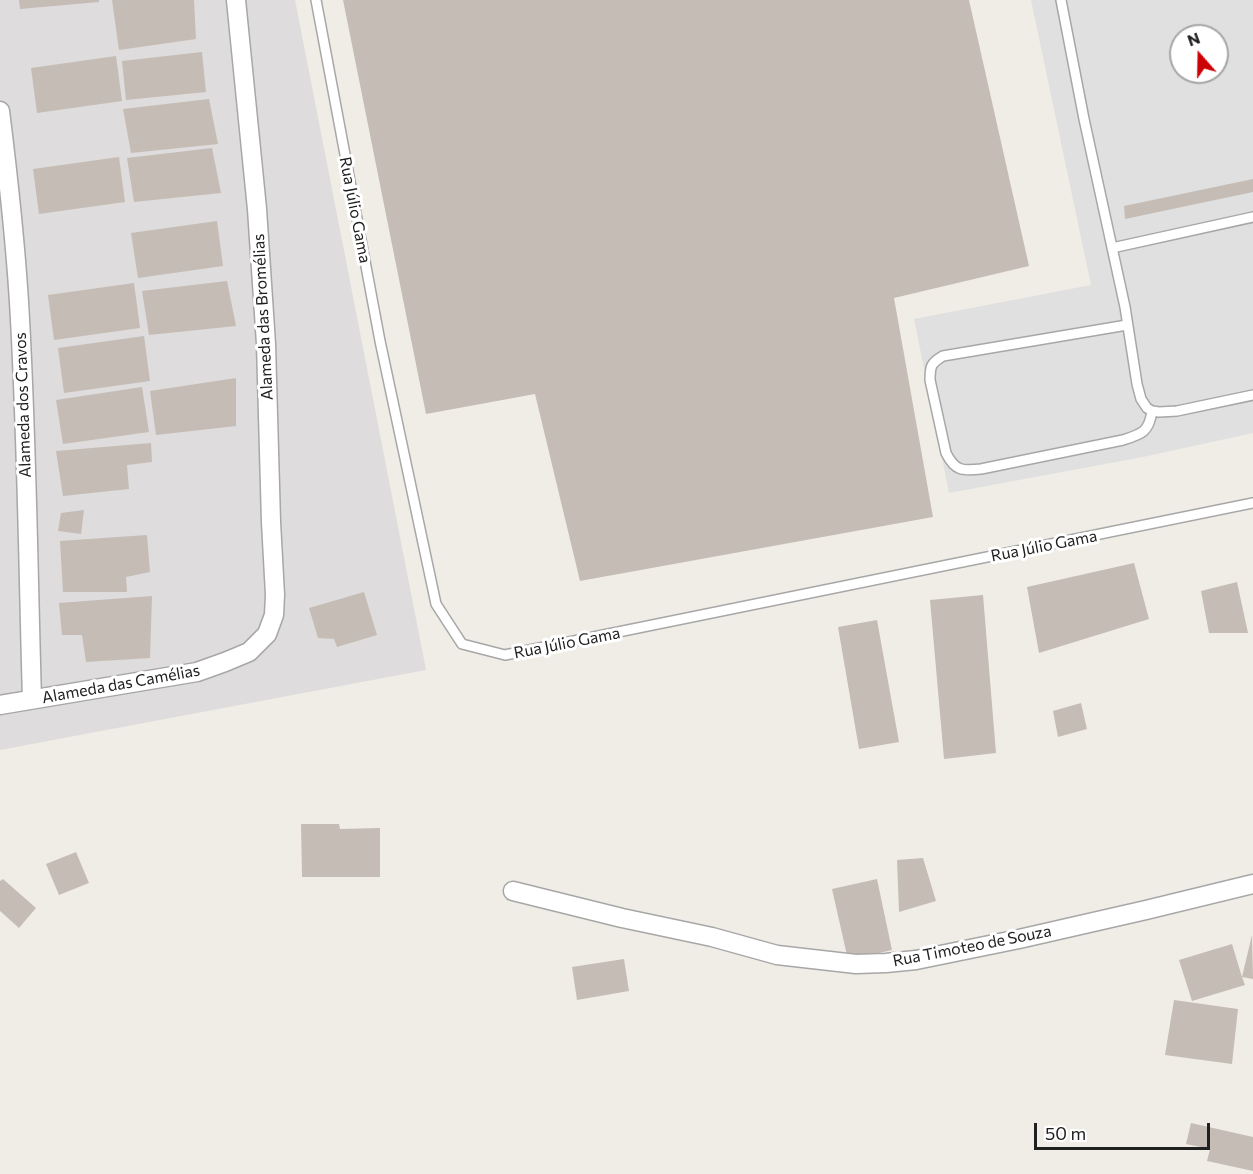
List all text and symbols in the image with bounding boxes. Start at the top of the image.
north arrow [1169,24,1229,84]
text: N [1184,28,1202,49]
street label: Rua Júlio Gama [335,155,375,265]
street label: Alameda das Bromélias [249,233,277,401]
street label: Alameda dos Cravos [11,332,35,478]
street label: Rua Júlio Gama [989,526,1099,566]
street label: Rua Júlio Gama [512,623,622,663]
street label: Alameda das Camélias [41,661,201,707]
street label: Rua Timoteo de Souza [891,921,1053,971]
scale bar [1037,1111,1212,1149]
text: 50 m [1045,1122,1086,1144]

